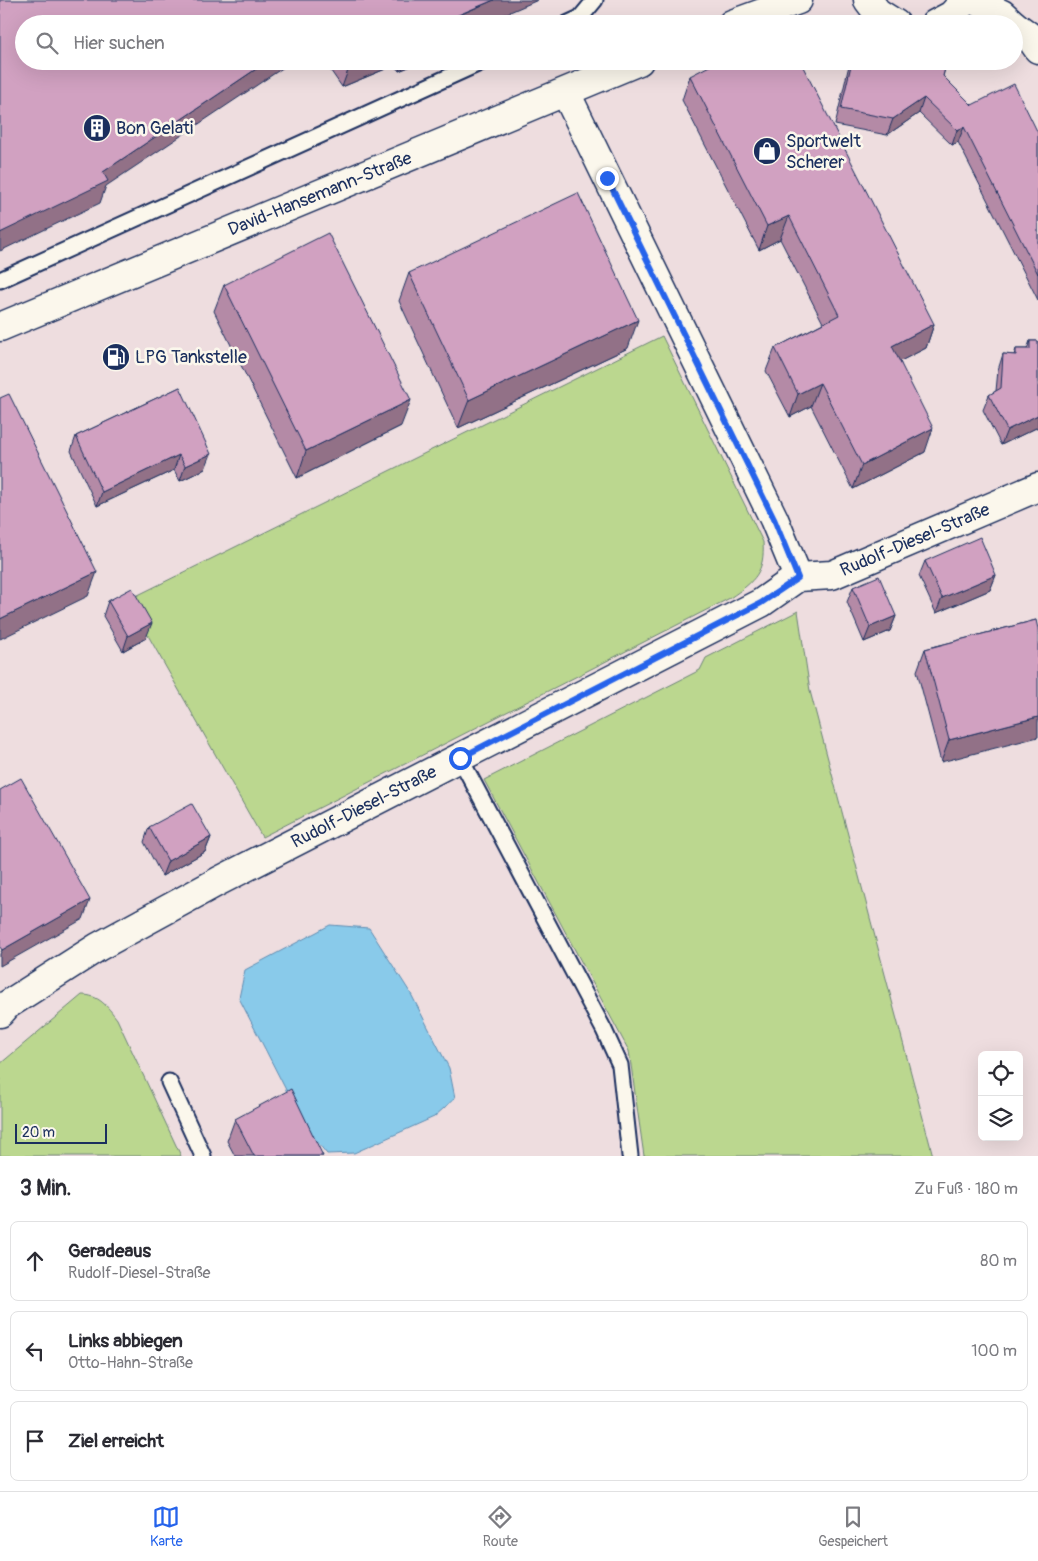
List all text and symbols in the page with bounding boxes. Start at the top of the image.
search box [15,15,1023,70]
icon: search [33,29,61,57]
text: Hier suchen [73,31,165,55]
building icon: Bon Gelati [82,113,112,143]
place label: Bon Gelati [116,117,193,140]
place label: Sportwelt Scherer [786,130,862,174]
shop icon: Sportwelt Scherer [752,136,782,166]
street label: David-Hansemann-Straße [225,147,415,241]
route end [596,167,619,190]
fuel station icon: LPG Tankstelle [101,342,131,372]
place label: LPG Tankstelle [135,346,247,369]
street label: Rudolf-Diesel-Straße [837,498,993,582]
route start [449,747,472,770]
street label: Rudolf-Diesel-Straße [287,760,441,854]
map controls [978,1051,1023,1141]
button: locate [978,1051,1023,1096]
button: layers [978,1096,1023,1141]
scale bar [15,1121,108,1144]
text: 20 m [22,1124,55,1141]
text: 3 Min. [20,1175,71,1202]
text: Zu Fuß · 180 m [914,1179,1018,1199]
text: Geradeaus [68,1239,151,1263]
icon: ahead [21,1247,49,1275]
text: 80 m [980,1251,1017,1271]
text: Rudolf-Diesel-Straße [68,1263,211,1283]
text: Links abbiegen [68,1329,183,1353]
icon: left [21,1337,49,1365]
text: 100 m [971,1341,1017,1361]
text: Otto-Hahn-Straße [68,1353,193,1373]
icon: arrive [21,1427,49,1455]
text: Ziel erreicht [68,1429,164,1453]
tab: Karte [150,1503,183,1550]
tab: Route [483,1503,518,1550]
tab: Gespeichert [818,1503,888,1550]

